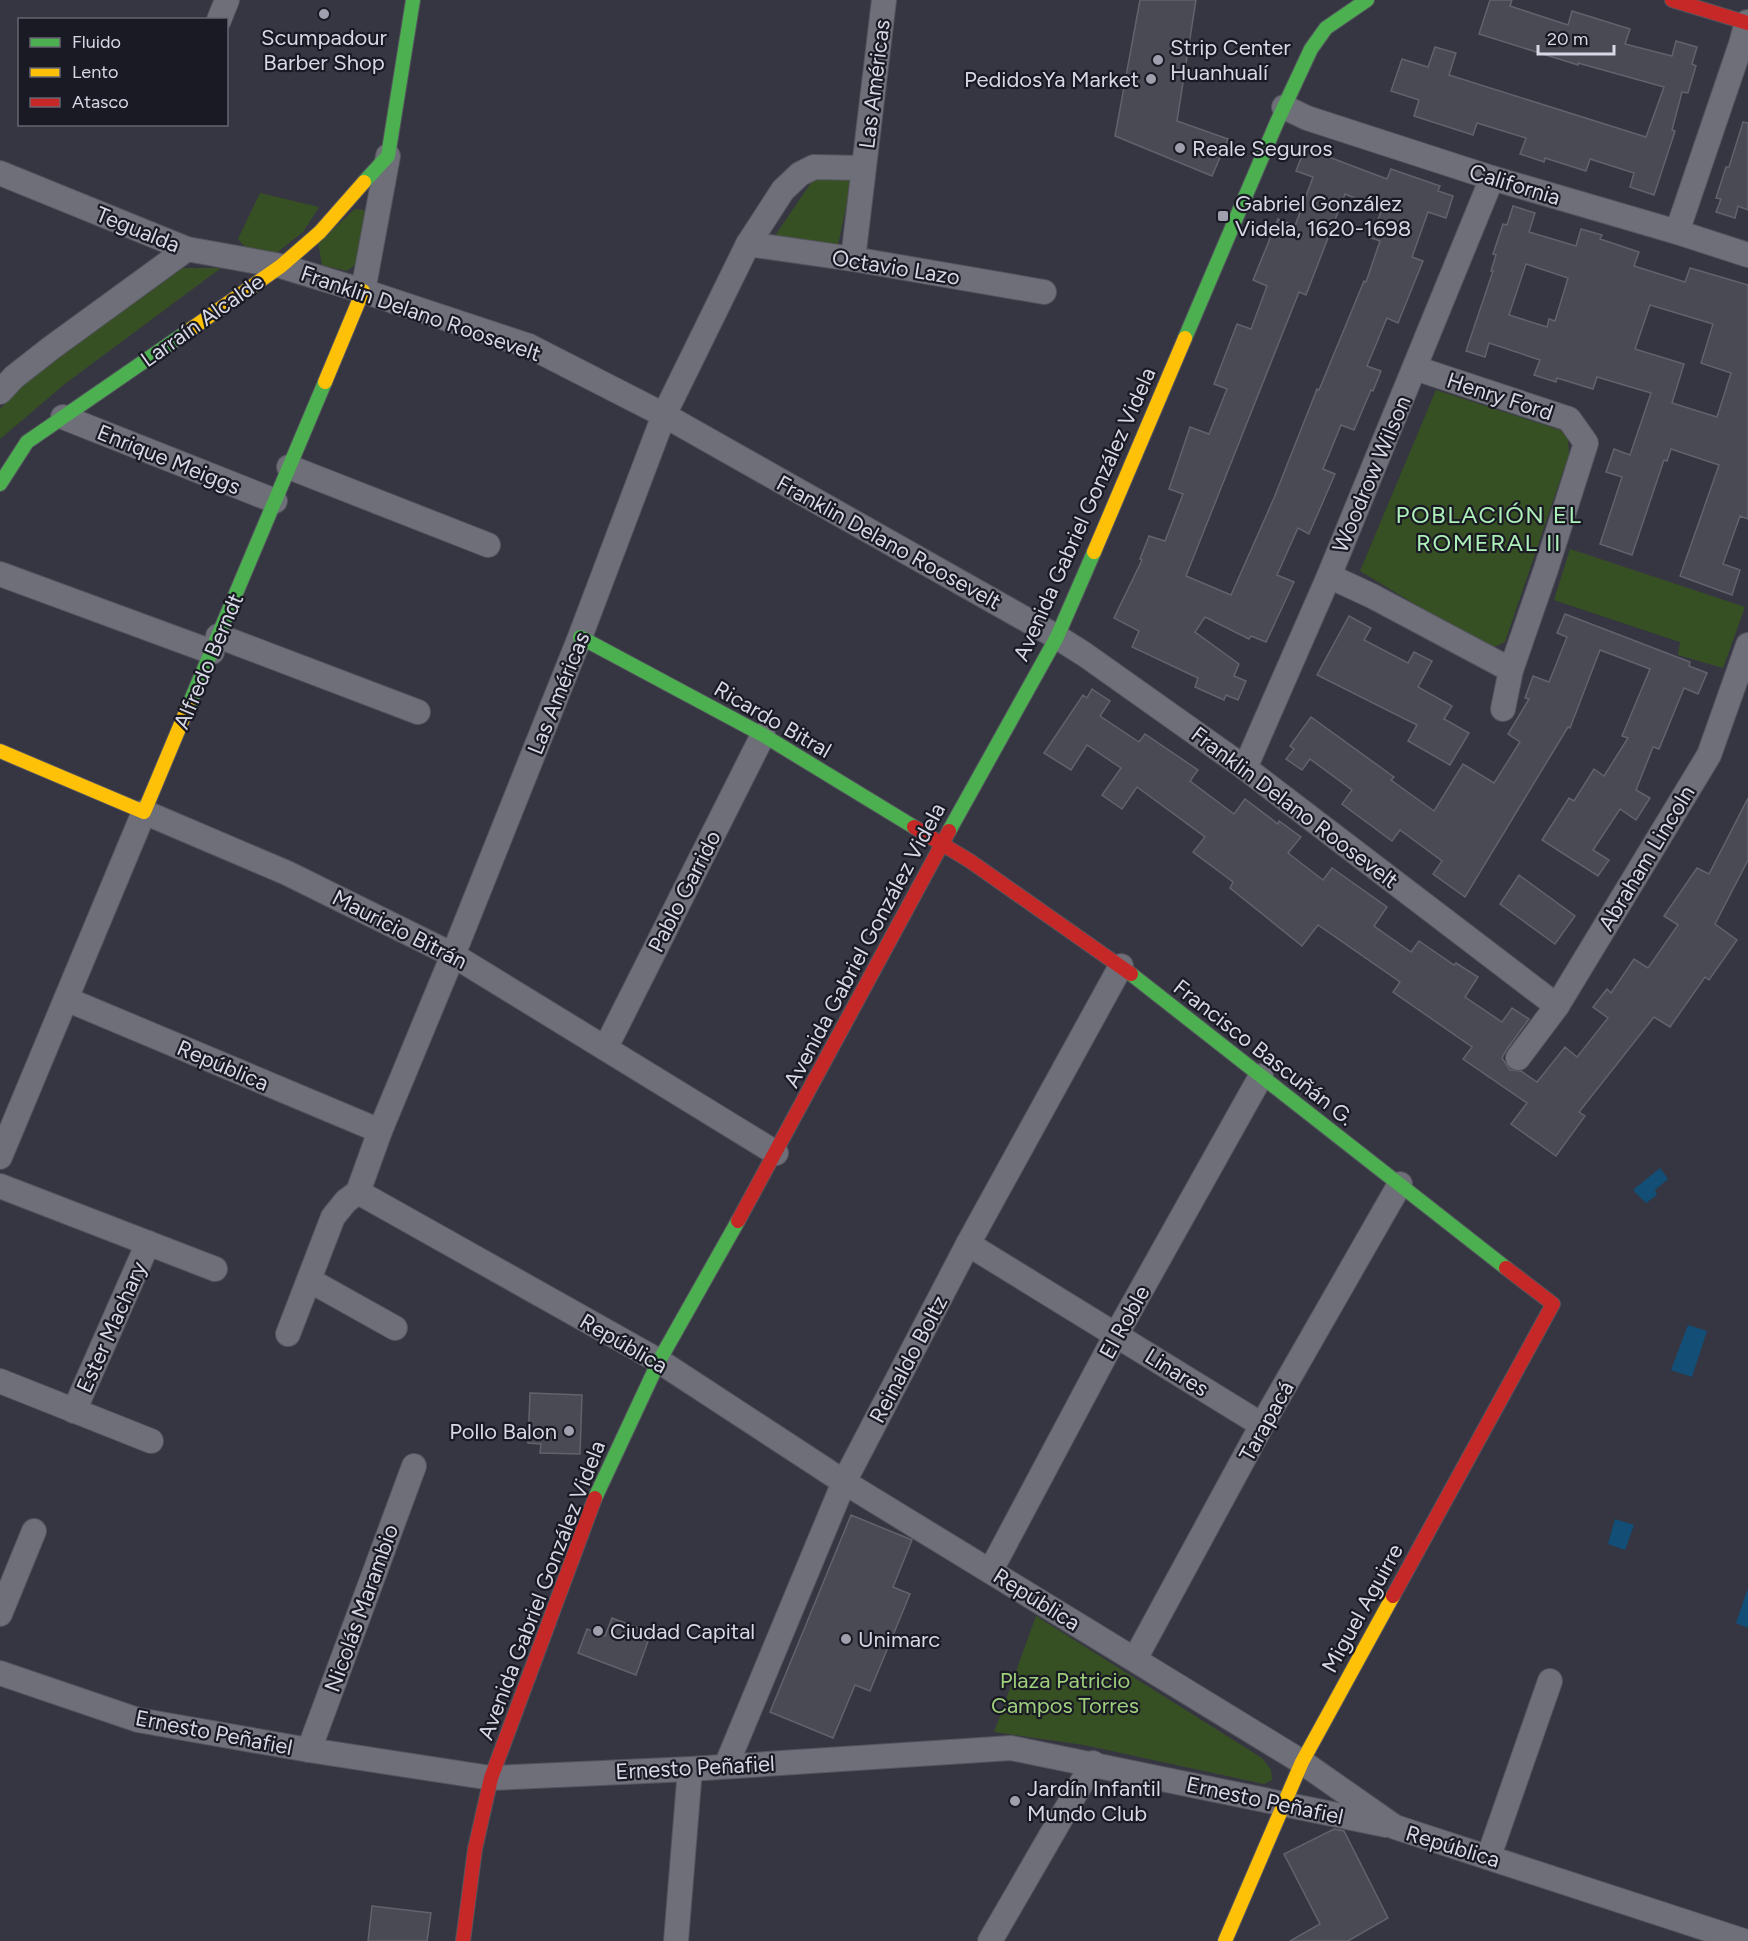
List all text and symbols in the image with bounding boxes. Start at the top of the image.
marker: Scumpadour Barber Shop [317,7,331,21]
legend [18,18,228,126]
street label: Las Américas [853,18,896,150]
scale bar [1538,18,1614,56]
place label: Scumpadour Barber Shop [261,24,388,76]
text: 20 m [1547,28,1588,50]
text: Fluido [72,31,121,53]
place label: Strip Center Huanhualí [1170,34,1291,86]
marker: Strip Center Huanhualí [1151,53,1165,67]
text: Lento [72,61,118,83]
place label: PedidosYa Market [964,66,1139,93]
marker: PedidosYa Market [1144,72,1158,86]
text: Atasco [72,91,129,113]
place label: Reale Seguros [1192,135,1332,162]
marker: Reale Seguros [1173,141,1187,155]
street label: California [1466,158,1564,211]
place label: Gabriel González Videla, 1620-1698 [1235,190,1411,242]
street label: Tegualda [92,200,184,258]
marker: Gabriel González Videla, 1620-1698 [1216,209,1230,223]
street label: Octavio Lazo [830,244,962,291]
street label: Franklin Delano Roosevelt [297,260,545,367]
street label: Larraín Alcalde [135,268,269,373]
street label: Avenida Gabriel González Videla [1007,363,1162,665]
street label: Henry Ford [1443,367,1556,426]
street label: Woodrow Wilson [1326,392,1417,557]
street label: Enrique Meiggs [93,418,244,500]
street label: Franklin Delano Roosevelt [772,469,1006,615]
district label: POBLACIÓN EL ROMERAL II [1395,500,1583,557]
street label: Alfredo Berndt [168,589,249,733]
street label: Las Américas [522,628,595,758]
street label: Ricardo Bitral [709,675,836,764]
street label: Franklin Delano Roosevelt [1186,721,1404,894]
street label: Abraham Lincoln [1592,781,1700,936]
street label: Avenida Gabriel González Videla [778,798,951,1092]
street label: Pablo Garrido [642,826,727,957]
street label: Mauricio Bitrán [328,884,472,975]
street label: Francisco Bascuñán G. [1168,974,1359,1131]
street label: República [173,1034,273,1097]
street label: Ester Machary [71,1257,153,1397]
street label: El Roble [1093,1281,1156,1364]
street label: Reinaldo Boltz [864,1291,953,1428]
street label: República [575,1307,673,1379]
street label: Linares [1140,1342,1213,1402]
street label: Tarapacá [1233,1376,1300,1466]
place label: Pollo Balon [449,1418,557,1445]
marker: Pollo Balon [562,1424,576,1438]
street label: Avenida Gabriel González Videla [472,1437,611,1744]
street label: Nicolás Marambio [319,1521,404,1696]
street label: Miguel Aguirre [1316,1539,1409,1677]
street label: República [988,1562,1085,1637]
place label: Ciudad Capital [610,1618,755,1645]
marker: Ciudad Capital [591,1624,605,1638]
place label: Unimarc [858,1626,940,1653]
marker: Unimarc [839,1632,853,1646]
park label: Plaza Patricio Campos Torres [991,1667,1139,1719]
street label: Ernesto Peñafiel [133,1704,295,1761]
street label: Ernesto Peñafiel [615,1750,775,1785]
street label: Ernesto Peñafiel [1184,1771,1346,1830]
place label: Jardín Infantil Mundo Club [1027,1775,1161,1827]
marker: Jardín Infantil Mundo Club [1008,1794,1022,1808]
street label: República [1403,1819,1503,1874]

